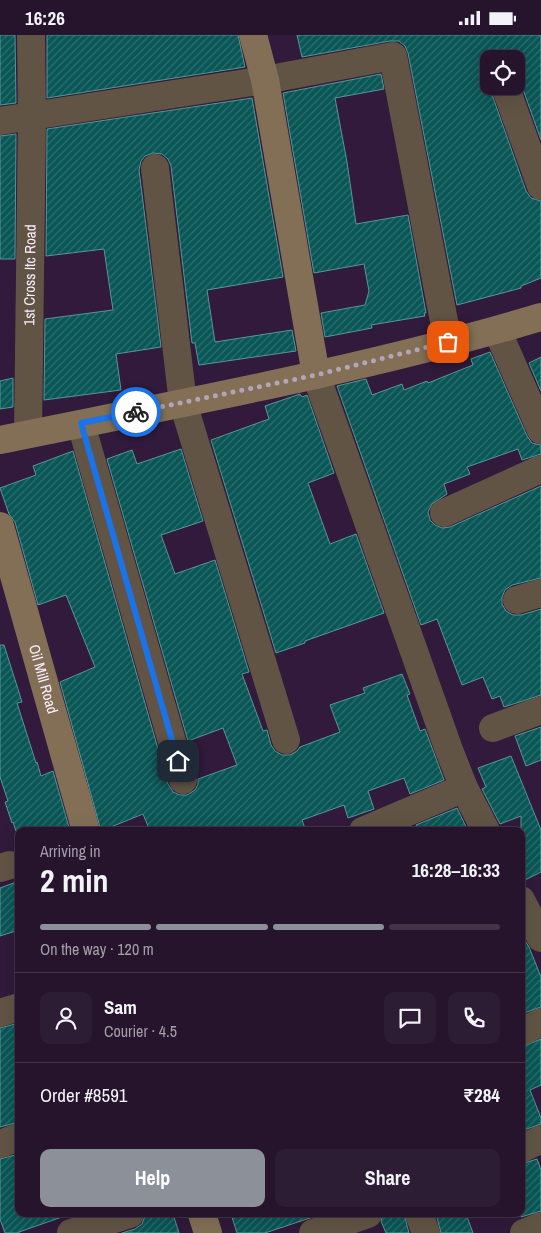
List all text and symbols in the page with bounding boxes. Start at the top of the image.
text: 16:26 [25,5,65,31]
map controls [480,50,525,95]
button: locate [480,50,525,95]
street label: 1st Cross Itc Road [18,224,41,326]
pin [427,321,469,363]
icon: bag [434,328,462,356]
courier [111,387,161,437]
icon: bike [122,398,150,426]
street label: Oil Mill Road [24,642,63,716]
pin [157,740,199,782]
icon: home [164,747,192,775]
text: Arriving in [40,840,101,862]
text: 16:28–16:33 [412,857,500,883]
text: 2 min [40,859,109,902]
text: On the way · 120 m [40,938,154,960]
button: person [40,992,92,1044]
button: chat [384,992,436,1044]
button: phone [448,992,500,1044]
text: Sam [104,994,137,1020]
text: Courier · 4.5 [104,1020,177,1042]
text: Order #8591 [40,1082,127,1108]
text: ₹284 [463,1082,500,1108]
button: Help [40,1149,265,1207]
button: Share [275,1149,500,1207]

